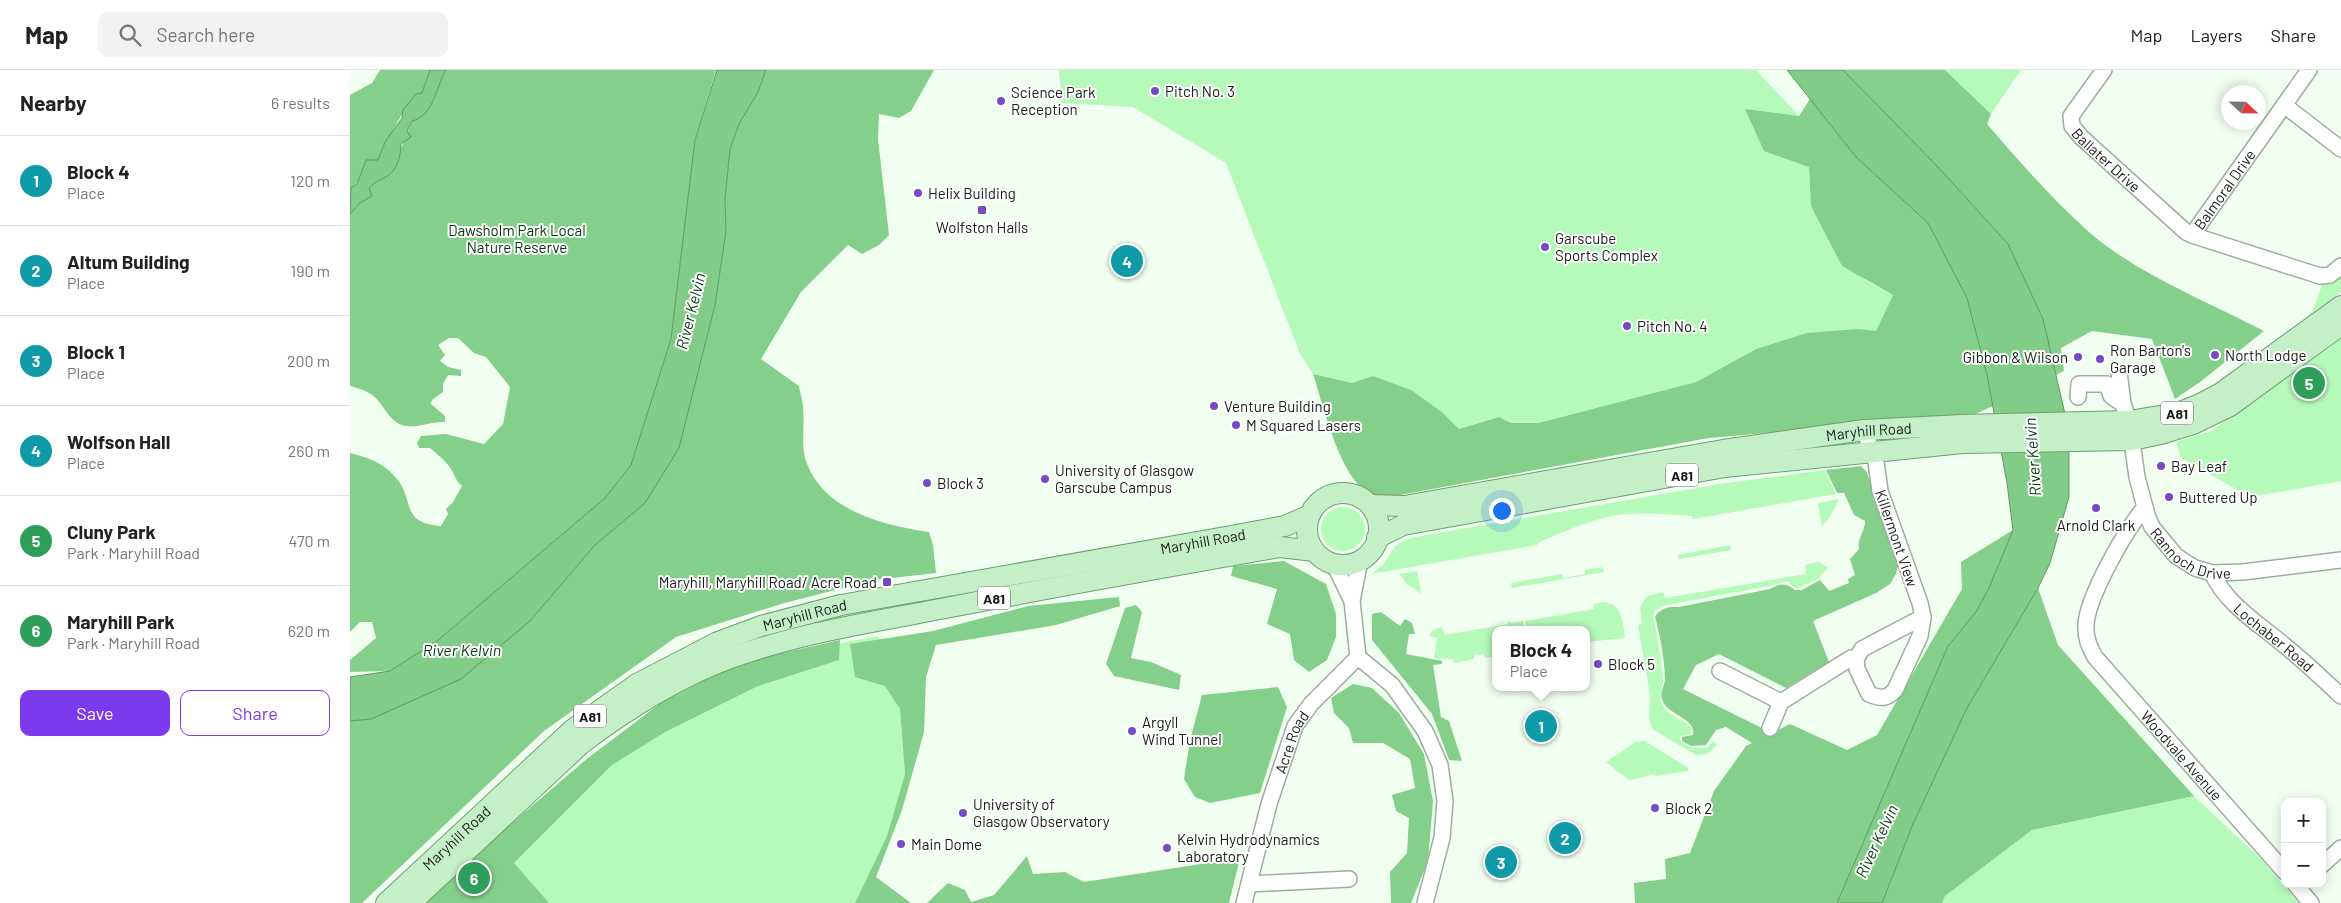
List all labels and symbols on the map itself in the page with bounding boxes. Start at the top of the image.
place label: Pitch No. 3 [1165,82,1235,100]
place label: Science Park Reception [1011,83,1096,118]
marker: Pitch No. 3 [1149,85,1161,97]
north arrow [2221,85,2266,130]
marker: Science Park Reception [995,95,1007,107]
street label: Ballater Drive [2068,124,2144,196]
street label: Balmoral Drive [2190,146,2259,233]
place label: Helix Building [928,184,1016,202]
marker: Helix Building [912,187,924,199]
marker: Wolfston Halls [976,204,988,216]
place label: Wolfston Halls [936,218,1028,236]
park label: Dawsholm Park Local Nature Reserve [448,221,586,256]
place label: Garscube Sports Complex [1555,229,1658,264]
marker: Garscube Sports Complex [1539,241,1551,253]
pin: 4 [1111,242,1143,280]
water label: River Kelvin [671,271,709,351]
place label: Pitch No. 4 [1637,317,1707,335]
marker: Pitch No. 4 [1621,320,1633,332]
place label: Ron Barton's Garage [2110,341,2191,376]
place label: North Lodge [2225,346,2306,364]
place label: Gibbon & Wilson [1963,348,2068,366]
marker: North Lodge [2209,349,2221,361]
marker: Gibbon & Wilson [2072,351,2084,363]
marker: Ron Barton's Garage [2094,353,2106,365]
pin: 5 [2293,364,2325,402]
place label: Venture Building [1224,397,1331,415]
marker: Venture Building [1208,400,1220,412]
road number: A81 [2161,402,2193,424]
place label: M Squared Lasers [1246,416,1361,434]
water label: River Kelvin [2020,417,2044,497]
marker: M Squared Lasers [1230,419,1242,431]
street label: Maryhill Road [1825,419,1912,444]
place label: Bay Leaf [2171,457,2227,475]
marker: Bay Leaf [2155,460,2167,472]
place label: University of Glasgow Garscube Campus [1055,461,1194,496]
road number: A81 [1666,464,1698,486]
marker: University of Glasgow Garscube Campus [1039,473,1051,485]
place label: Block 3 [937,474,984,492]
marker: Block 3 [921,477,933,489]
street label: Killermont View [1872,487,1922,589]
place label: Buttered Up [2179,488,2258,506]
marker: Buttered Up [2163,491,2175,503]
your location [1489,498,1515,524]
marker: Arnold Clark [2090,502,2102,514]
place label: Arnold Clark [2057,516,2136,534]
street label: Maryhill Road [1159,524,1247,557]
street label: Rannoch Drive [2147,524,2231,582]
place label: Maryhill, Maryhill Road/ Acre Road [659,573,877,591]
marker: Maryhill, Maryhill Road/ Acre Road [881,576,893,588]
road number: A81 [978,586,1010,610]
street label: Maryhill Road [761,595,848,634]
street label: Lochaber Road [2230,599,2318,675]
water label: River Kelvin [423,640,501,659]
place label: Block 5 [1608,655,1655,673]
marker: Block 5 [1592,658,1604,670]
road number: A81 [574,704,606,728]
street label: Acre Road [1271,707,1312,776]
pin: 1 [1525,707,1557,745]
street label: Woodvale Avenue [2137,707,2226,804]
place label: Argyll Wind Tunnel [1142,713,1222,748]
marker: Argyll Wind Tunnel [1126,725,1138,737]
place label: University of Glasgow Observatory [973,795,1110,830]
place label: Block 2 [1665,799,1712,817]
water label: River Kelvin [1851,801,1901,881]
street label: Maryhill Road [419,802,494,874]
marker: Block 2 [1649,802,1661,814]
marker: University of Glasgow Observatory [957,807,969,819]
pin: 2 [1549,819,1581,857]
place label: Kelvin Hydrodynamics Laboratory [1177,830,1320,865]
place label: Main Dome [911,835,982,853]
marker: Main Dome [895,838,907,850]
marker: Kelvin Hydrodynamics Laboratory [1161,842,1173,854]
pin: 3 [1485,843,1517,881]
pin: 6 [458,859,490,897]

